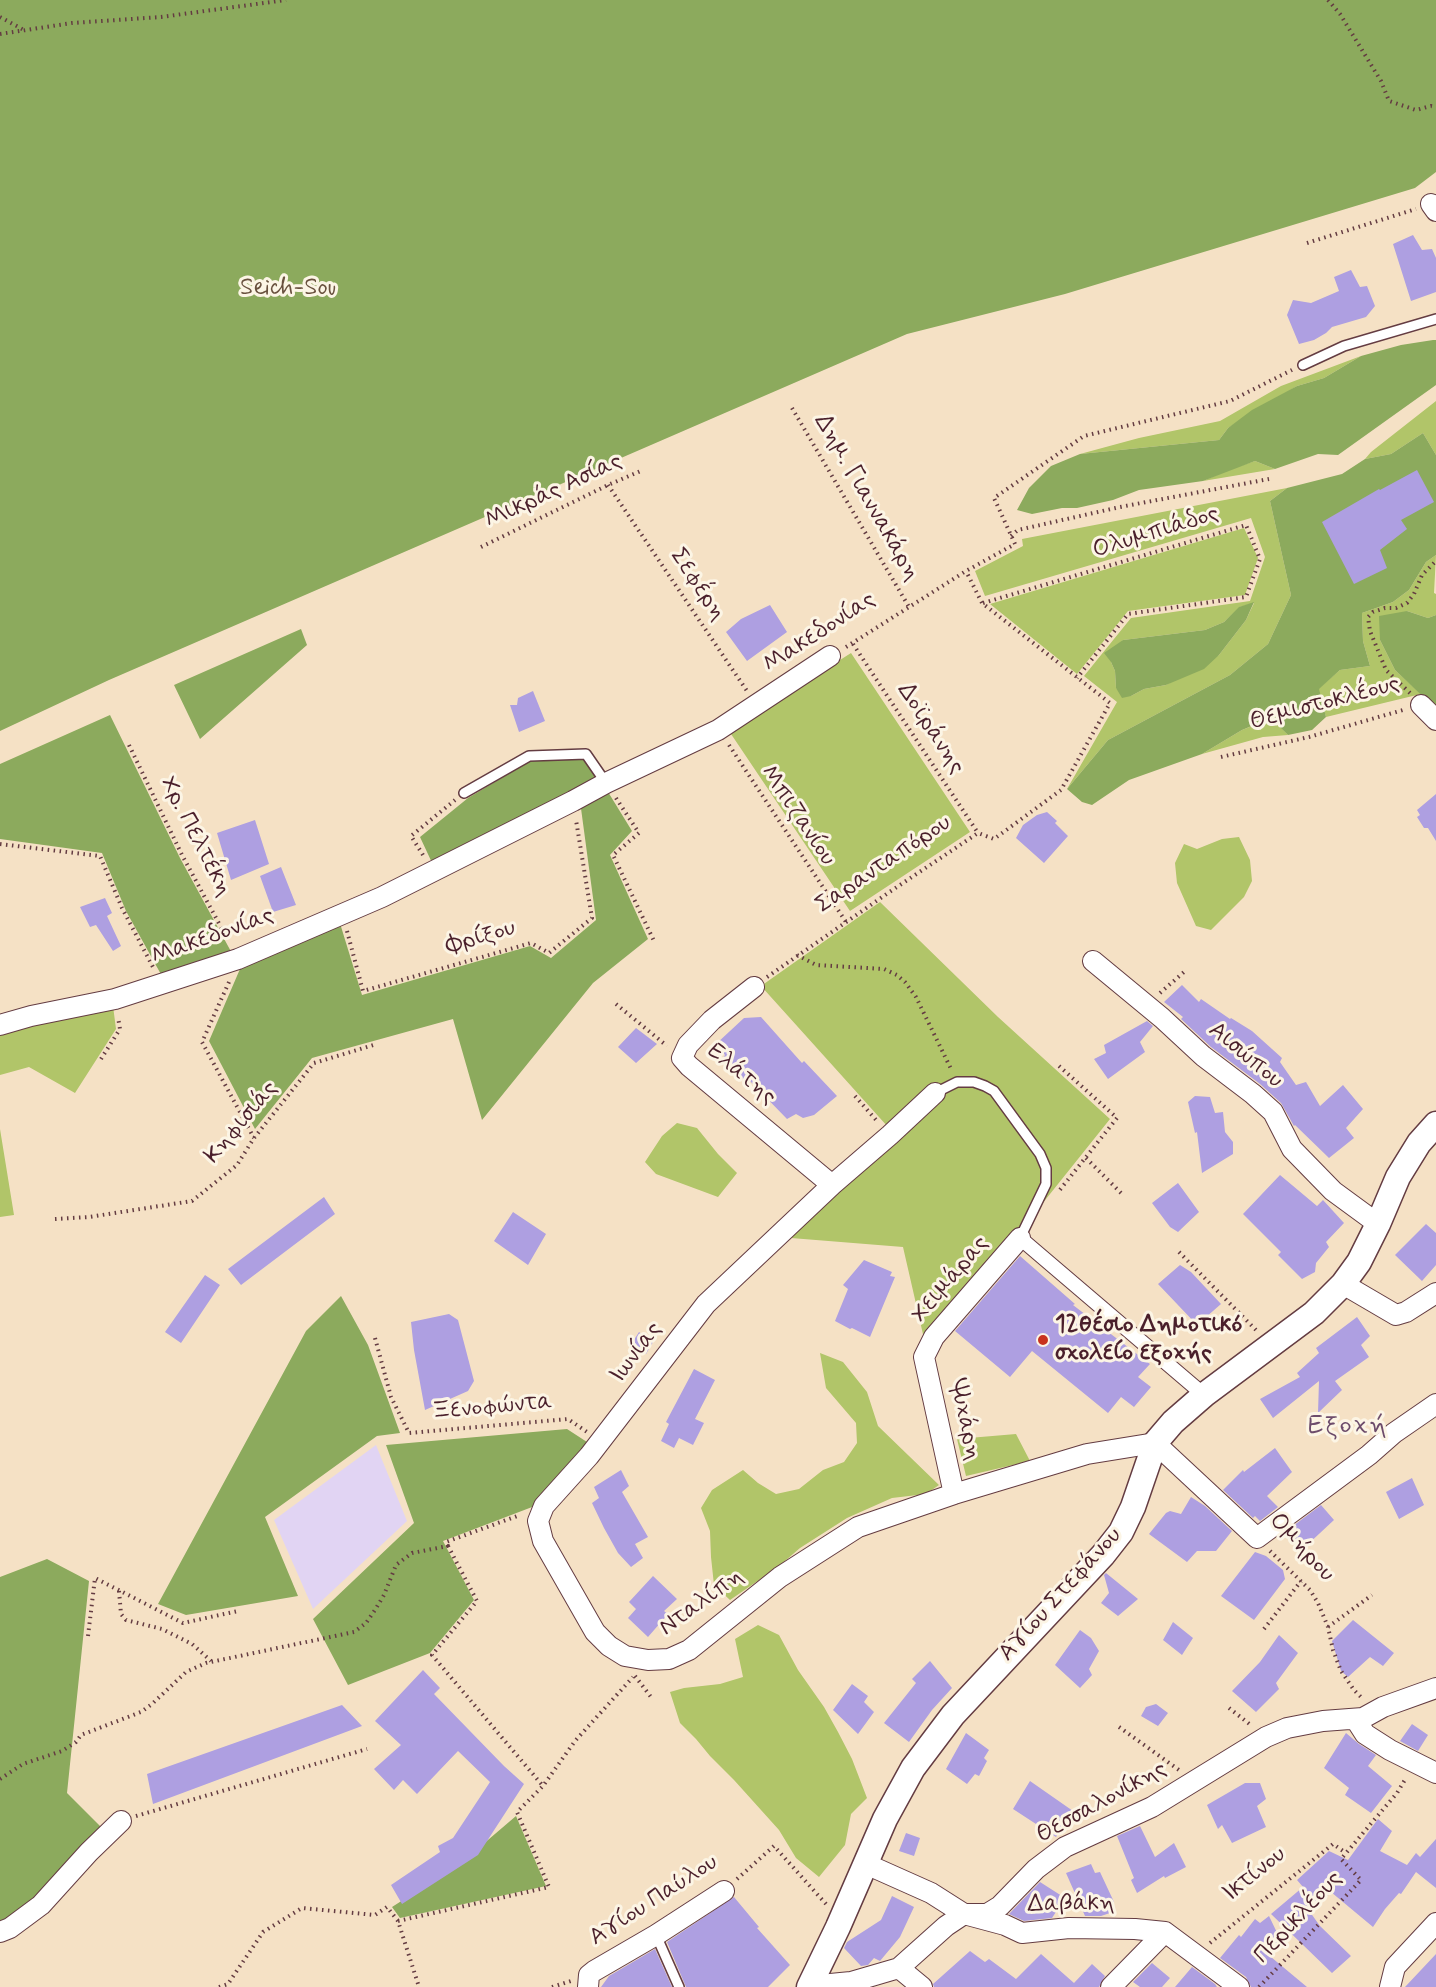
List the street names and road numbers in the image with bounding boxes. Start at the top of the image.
street label: Δημ. Γιαννακάρη [807,410,925,586]
street label: Μικράς Ασίας [481,448,627,536]
street label: Ολυμπιάδος [1089,500,1223,566]
street label: Σεφέρη [662,543,732,627]
street label: Μακεδονίας [758,586,882,680]
street label: Θεμιστοκλέους [1247,670,1403,738]
street label: Δοϊράνης [890,678,970,780]
street label: Μπιζανίου [753,760,841,872]
street label: Χρ. Πελτέκη [153,772,237,902]
street label: Σαρανταπόρου [811,809,957,921]
street label: Μακεδονίας [148,902,278,972]
street label: Φρίξου [443,914,519,962]
street label: Αισώπου [1202,1017,1288,1095]
street label: Ελάτης [700,1038,782,1112]
street label: Κηφισιάς [199,1076,285,1170]
street label: Χειμάρας [906,1231,996,1329]
street label: Ιωνίας [605,1317,669,1389]
street label: Ψυχάρη [941,1377,987,1463]
street label: Ξενοφώντα [430,1388,554,1428]
street label: Ομήρου [1262,1507,1340,1589]
street label: Αγίου Στεφάνου [993,1522,1129,1668]
street label: Νταλίπη [654,1563,750,1643]
street label: Θεσσαλονίκης [1032,1755,1172,1851]
street label: Ικτίνου [1218,1841,1292,1909]
street label: Αγίου Παύλου [584,1849,724,1953]
street label: Περικλέους [1249,1866,1349,1970]
street label: Δαβάκη [1027,1890,1115,1920]

